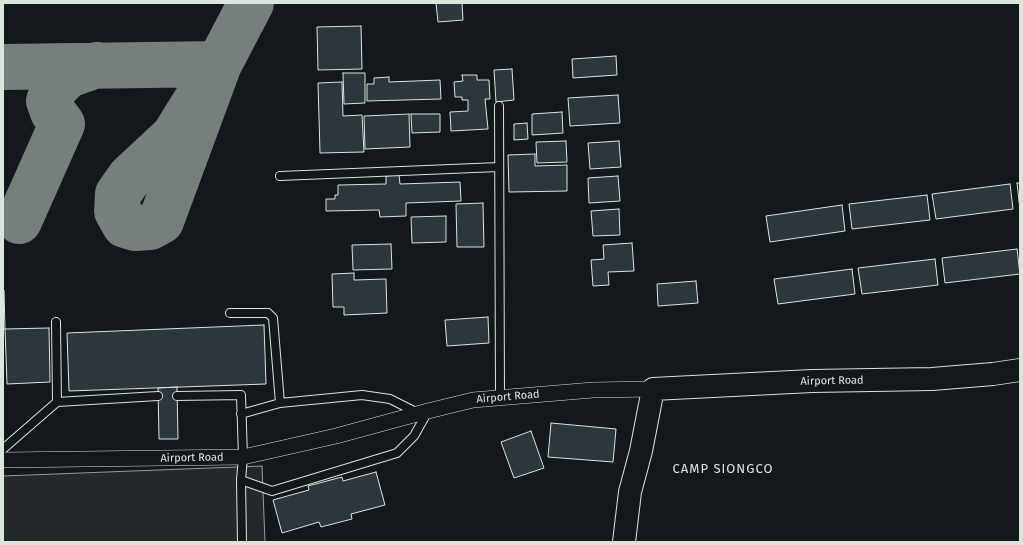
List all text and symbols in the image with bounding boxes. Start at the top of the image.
street label: Airport Road [800,374,864,388]
street label: Airport Road [476,388,540,406]
street label: Airport Road [160,451,224,465]
district label: CAMP SIONGCO [673,461,773,477]

